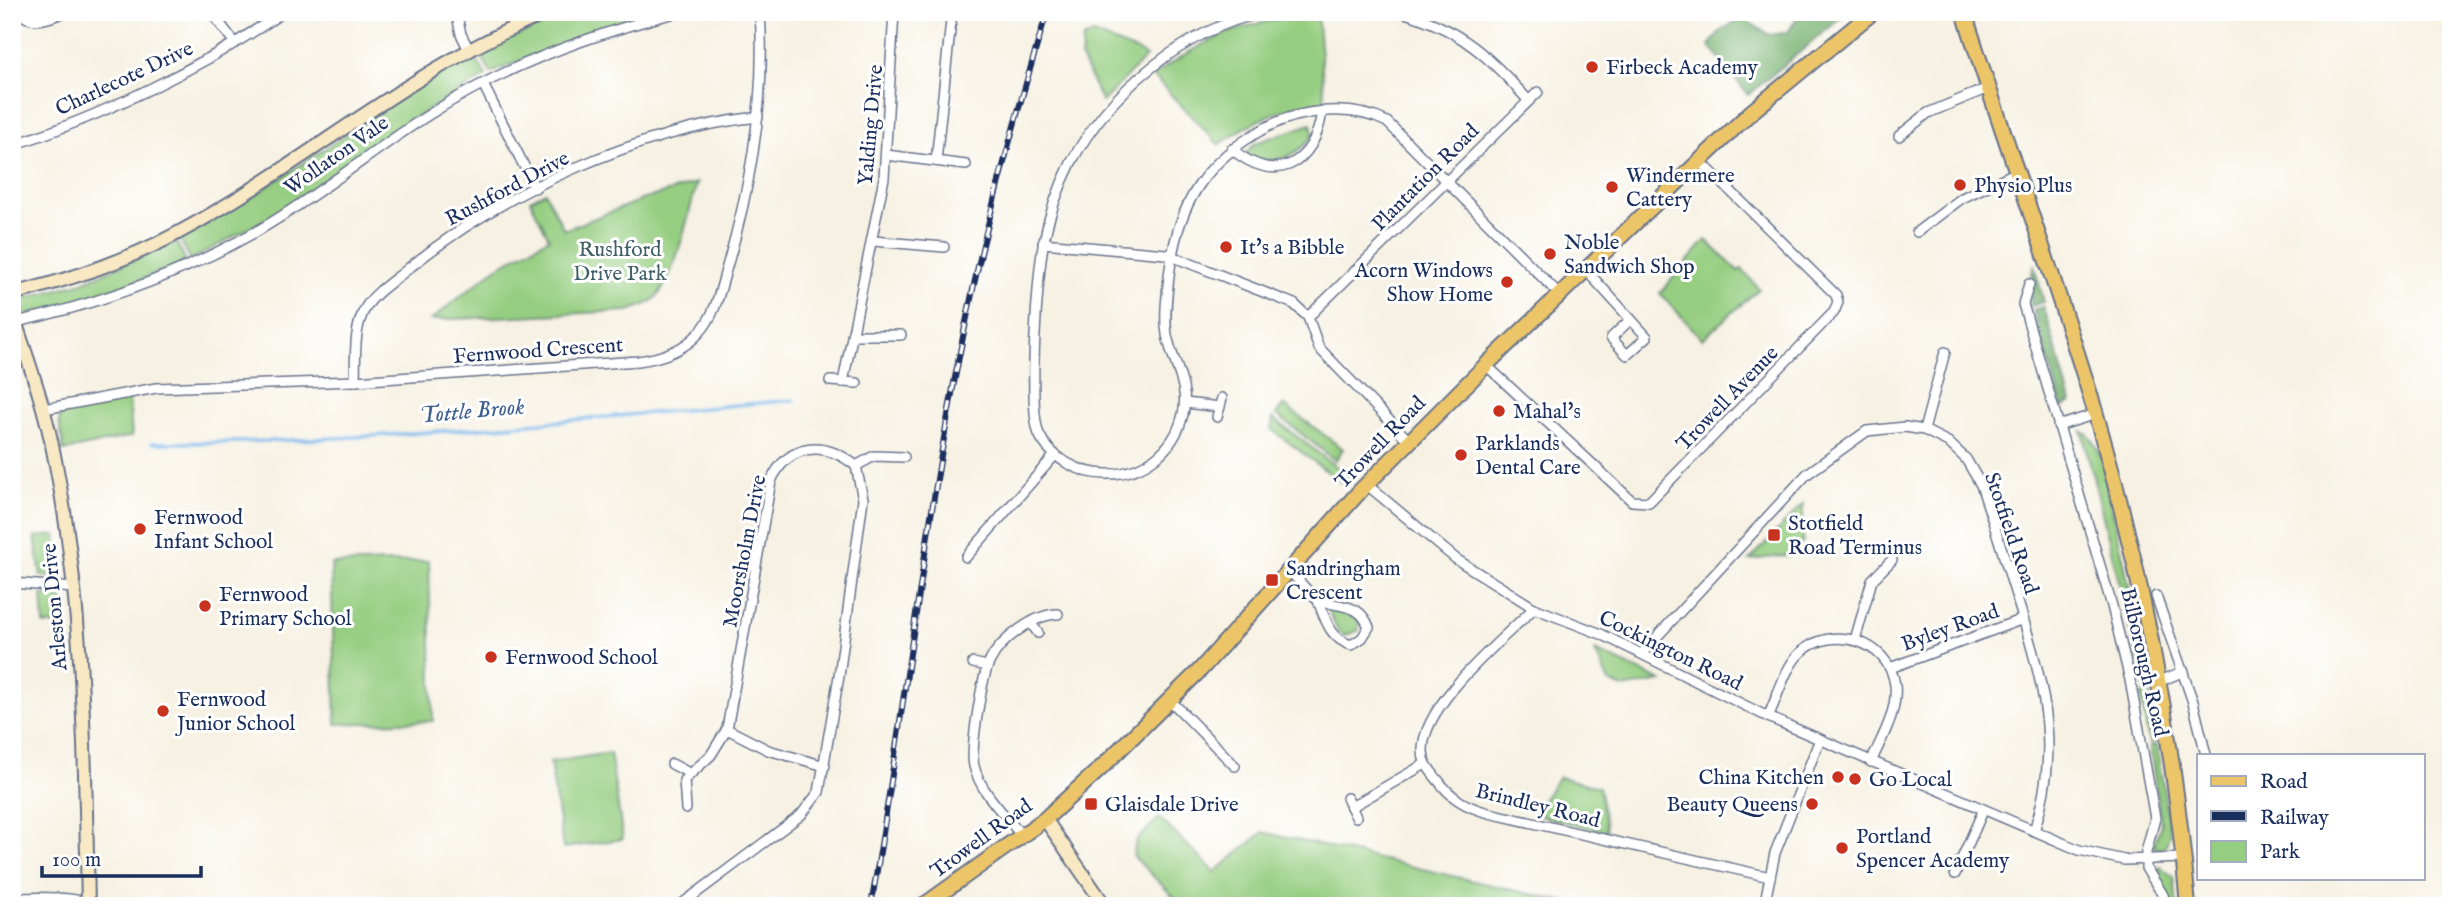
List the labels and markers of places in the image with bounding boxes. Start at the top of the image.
place label: Firbeck Academy [1606,55,1759,82]
marker: Firbeck Academy [1584,59,1600,75]
place label: Windermere Cattery [1626,163,1735,214]
place label: Physio Plus [1974,173,2072,200]
marker: Physio Plus [1952,177,1968,193]
marker: Windermere Cattery [1604,179,1620,195]
place label: Noble Sandwich Shop [1564,230,1695,281]
place label: It's a Bibble [1240,235,1345,262]
marker: It's a Bibble [1218,239,1234,255]
marker: Noble Sandwich Shop [1542,246,1558,262]
place label: Acorn Windows Show Home [1354,258,1493,309]
marker: Acorn Windows Show Home [1499,274,1515,290]
place label: Mahal's [1513,399,1581,426]
marker: Mahal's [1491,403,1507,419]
place label: Parklands Dental Care [1475,431,1581,482]
marker: Parklands Dental Care [1453,447,1469,463]
place label: Fernwood Infant School [154,505,273,556]
place label: Stotfield Road Terminus [1788,511,1922,562]
marker: Fernwood Infant School [132,521,148,537]
marker: Stotfield Road Terminus [1766,527,1782,543]
place label: Sandringham Crescent [1286,556,1401,607]
marker: Sandringham Crescent [1264,572,1280,588]
place label: Fernwood Primary School [219,582,352,633]
marker: Fernwood Primary School [197,598,213,614]
place label: Fernwood School [505,645,658,672]
marker: Fernwood School [483,649,499,665]
place label: Fernwood Junior School [175,687,296,738]
marker: Fernwood Junior School [155,703,171,719]
place label: China Kitchen [1698,765,1824,792]
place label: Go Local [1869,767,1952,794]
marker: China Kitchen [1830,769,1846,785]
marker: Go Local [1847,771,1863,787]
place label: Glaisdale Drive [1105,792,1239,819]
place label: Beauty Queens [1666,792,1798,819]
marker: Glaisdale Drive [1083,796,1099,812]
marker: Beauty Queens [1804,796,1820,812]
place label: Portland Spencer Academy [1856,824,2010,875]
marker: Portland Spencer Academy [1834,840,1850,856]

